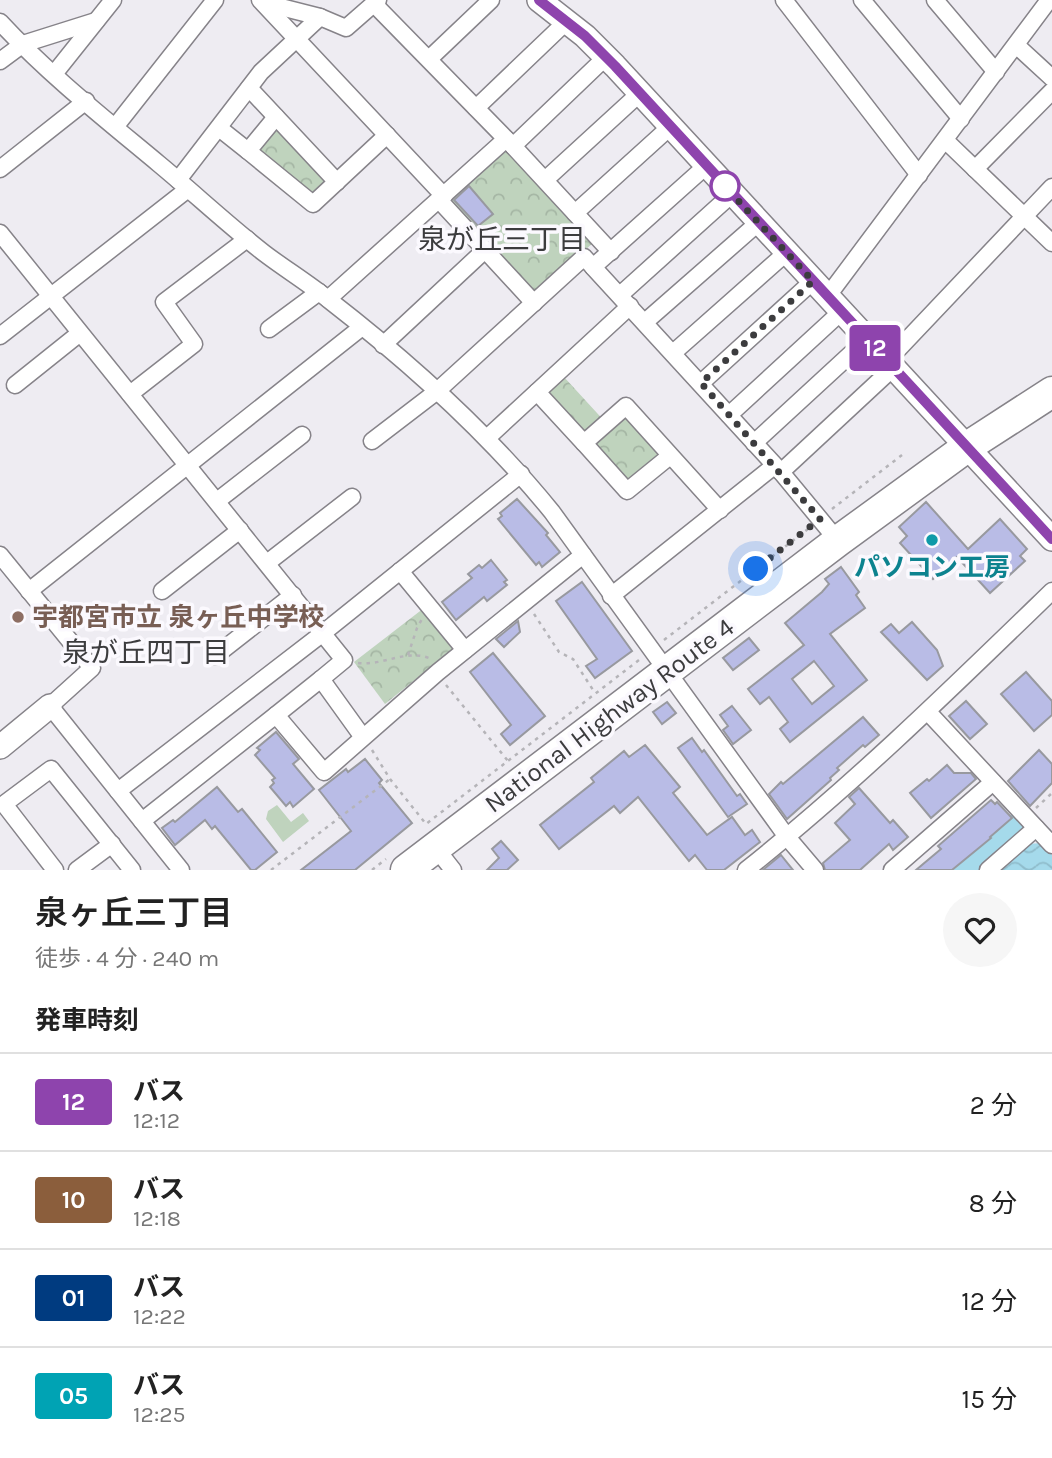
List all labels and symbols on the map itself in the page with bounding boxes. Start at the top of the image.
unlabelled marker [710,171,740,201]
district label: 泉が丘三丁目 [418,223,586,256]
line badge: 12 [844,325,906,371]
marker: パソコン工房 [924,532,940,548]
your location [738,551,773,586]
place label: パソコン工房 [854,552,1010,583]
place label: 宇都宮市立 泉ヶ丘中学校 [32,602,325,633]
marker: 宇都宮市立 泉ヶ丘中学校 [10,609,26,625]
street label: National Highway Route 4 [479,612,740,819]
district label: 泉が丘四丁目 [62,636,230,669]

